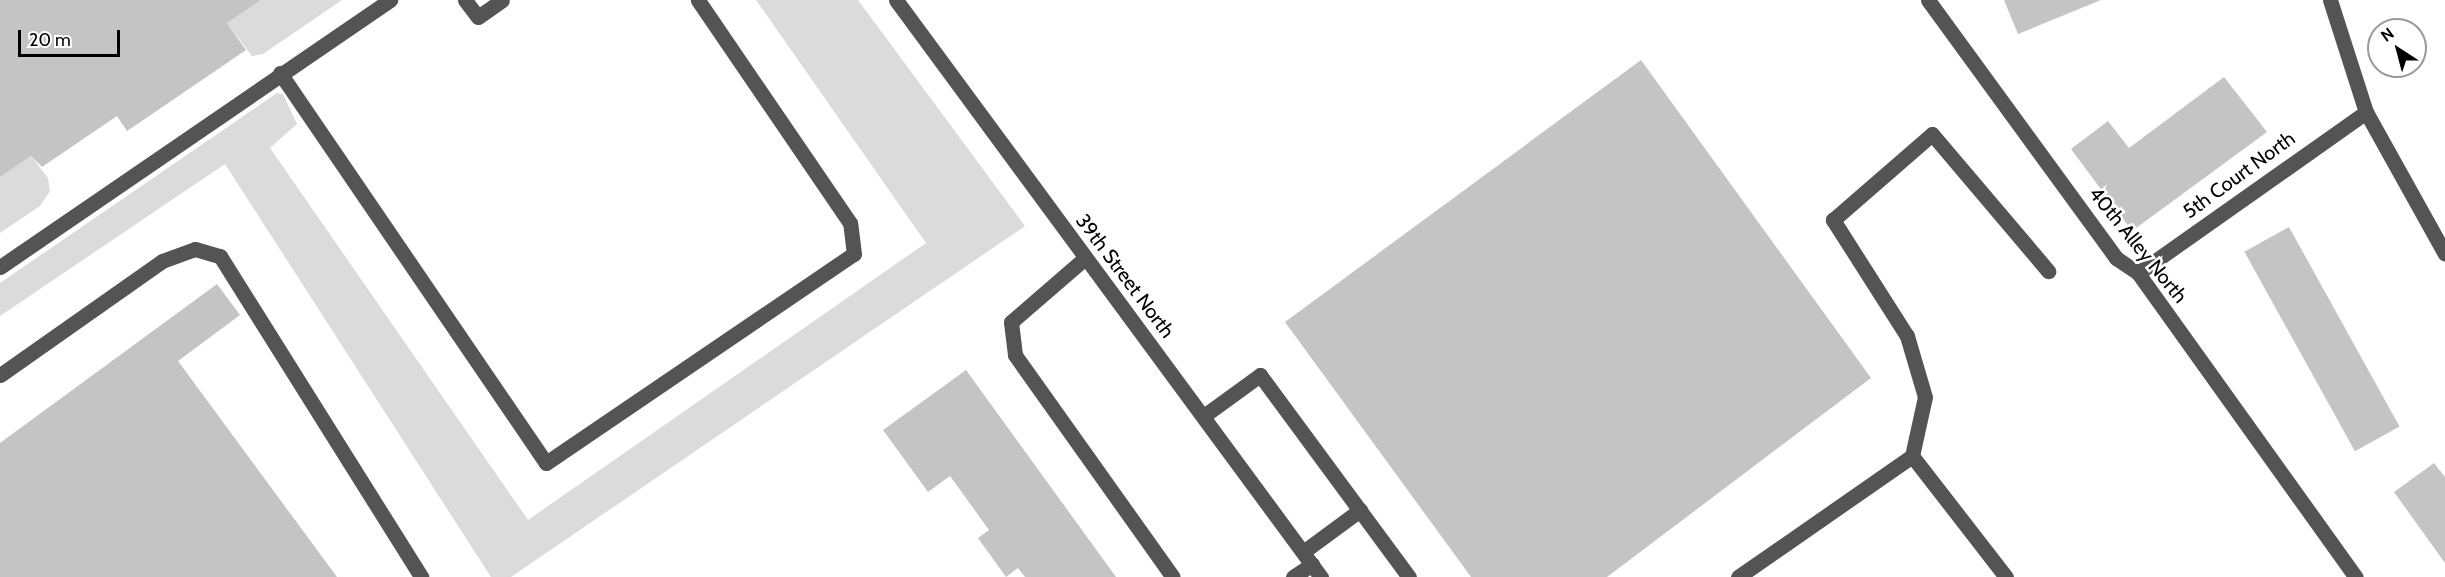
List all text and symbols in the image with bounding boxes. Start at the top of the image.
scale bar [21,18,123,56]
north arrow [2367,18,2427,78]
text: N [2377,24,2397,46]
text: 20 m [29,29,71,51]
street label: 5th Court North [2178,126,2300,224]
street label: 40th Alley North [2084,182,2192,308]
street label: 39th Street North [1071,209,1179,343]

